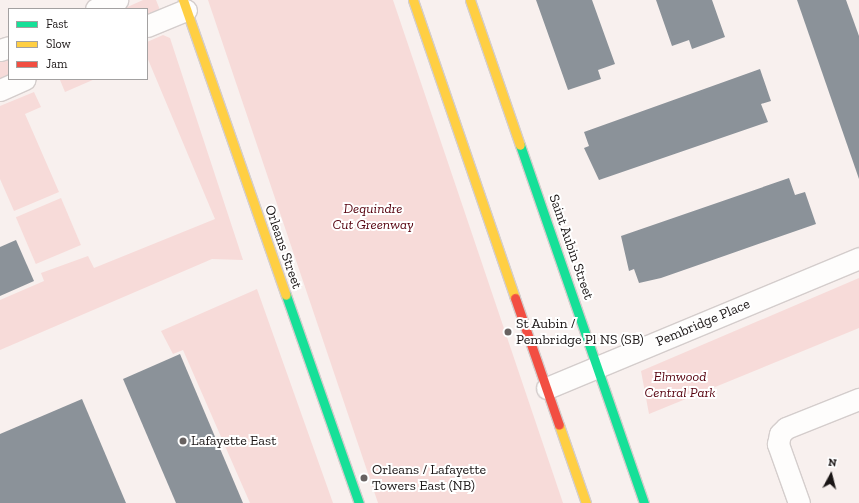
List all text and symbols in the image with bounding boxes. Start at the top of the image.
legend [8,8,148,80]
text: Fast [46,17,68,31]
text: Slow [46,37,71,51]
text: Jam [46,57,67,71]
street label: Saint Aubin Street [545,192,597,302]
park label: Dequindre Cut Greenway [332,201,414,234]
street label: Orleans Street [261,203,305,291]
street label: Pembridge Place [654,296,752,350]
place label: St Aubin / Pembridge Pl NS (SB) [516,316,644,348]
marker: St Aubin / Pembridge Pl NS (SB) [503,327,513,337]
park label: Elmwood Central Park [644,369,716,402]
place label: Lafayette East [191,433,276,449]
marker: Lafayette East [178,436,188,446]
north arrow [811,455,851,495]
text: N [828,456,837,470]
place label: Orleans / Lafayette Towers East (NB) [372,462,486,494]
marker: Orleans / Lafayette Towers East (NB) [359,473,369,483]

